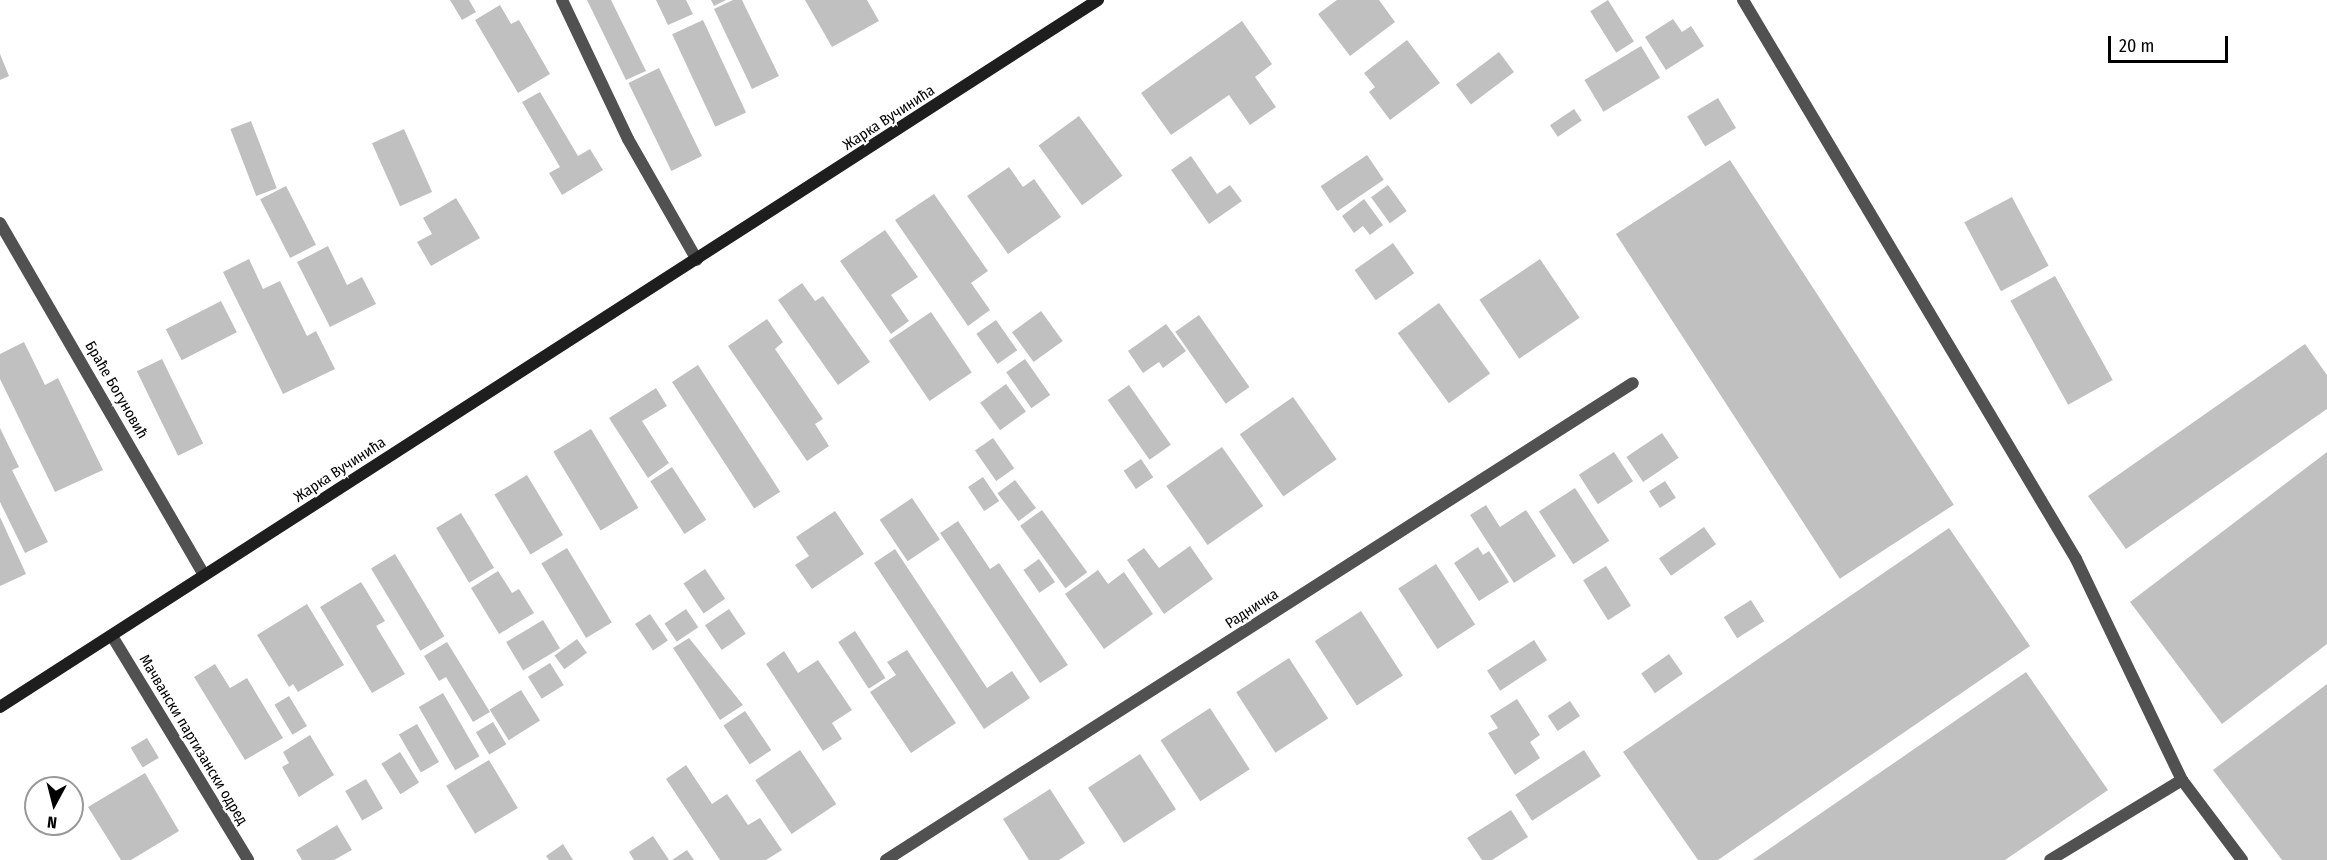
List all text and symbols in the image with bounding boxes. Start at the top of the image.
scale bar [2111,24,2231,62]
text: 20 m [2119,35,2154,57]
street label: Жарка Вучинића [840,82,938,154]
street label: Браће Богуновић [81,338,151,442]
street label: Жарка Вучинића [291,434,389,506]
street label: Радничка [1222,585,1282,633]
street label: Мачвански партизански одред [135,652,251,828]
north arrow [24,776,84,836]
text: N [46,812,58,832]

